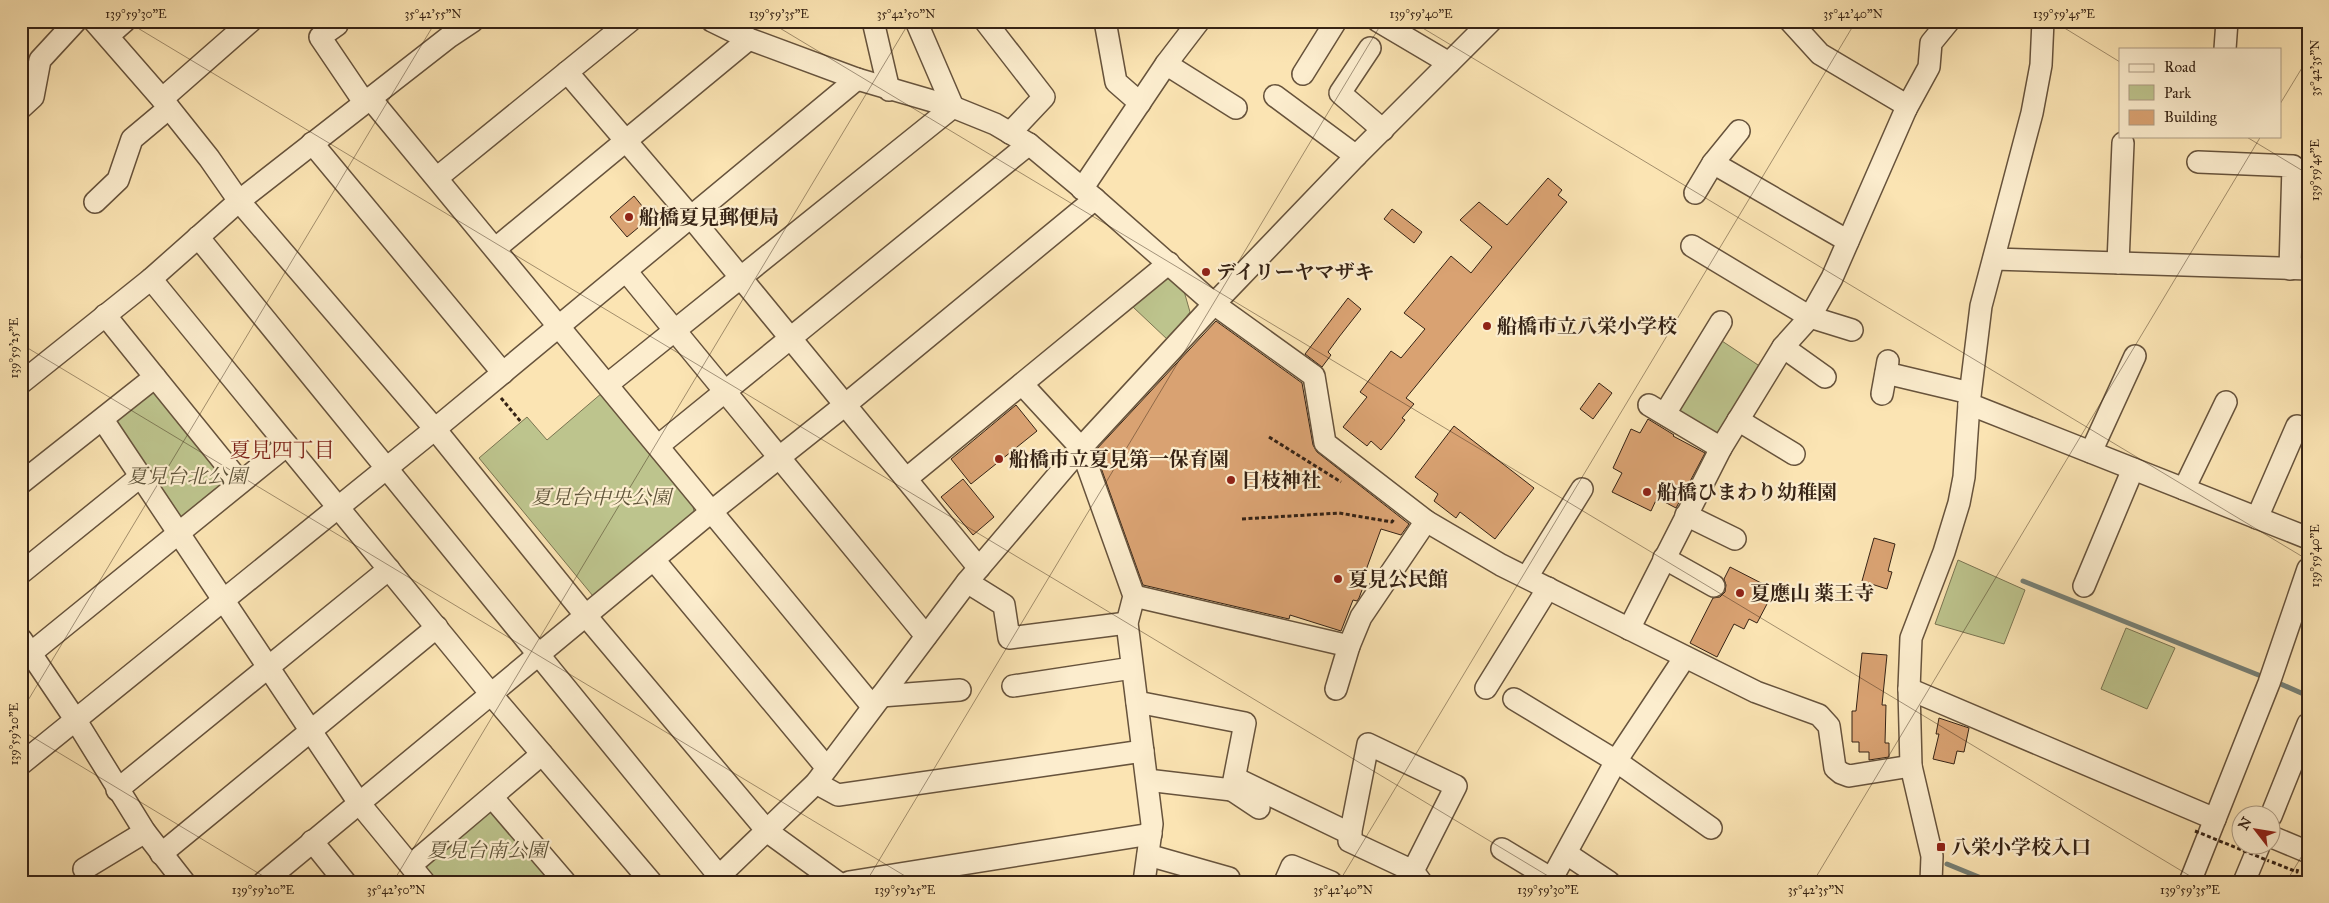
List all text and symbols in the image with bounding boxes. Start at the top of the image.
text: 139°59'30"E [105,7,167,21]
text: 35°42'55"N [404,7,462,21]
text: 139°59'35"E [749,7,809,21]
text: 35°42'50"N [877,7,935,21]
text: 139°59'40"E [1389,7,1453,21]
text: 35°42'40"N [1823,7,1883,21]
text: 139°59'45"E [2033,7,2095,21]
text: 35°42'35"N [2308,40,2322,96]
legend [2119,48,2282,138]
text: Road [2164,58,2196,76]
text: Park [2164,84,2191,102]
text: Building [2164,108,2218,126]
text: 139°59'45"E [2308,139,2322,201]
place label: 船橋夏見郵便局 [639,205,779,229]
marker: 船橋夏見郵便局 [623,211,635,223]
place label: デイリーヤマザキ [1216,260,1375,284]
marker: デイリーヤマザキ [1200,266,1212,278]
place label: 船橋市立八栄小学校 [1497,314,1677,338]
text: 139°59'25"E [7,317,21,378]
marker: 船橋市立八栄小学校 [1481,320,1493,332]
district label: 夏見四丁目 [230,437,335,463]
place label: 船橋市立夏見第一保育園 [1009,447,1229,471]
marker: 船橋市立夏見第一保育園 [993,453,1005,465]
park label: 夏見台北公園 [127,464,250,488]
place label: 日枝神社 [1241,468,1321,492]
marker: 日枝神社 [1225,474,1237,486]
place label: 船橋ひまわり幼稚園 [1657,480,1837,504]
park label: 夏見台中央公園 [531,485,674,509]
marker: 船橋ひまわり幼稚園 [1641,486,1653,498]
text: 139°59'40"E [2308,524,2322,588]
place label: 夏見公民館 [1348,567,1448,591]
marker: 夏見公民館 [1332,573,1344,585]
place label: 夏應山 薬王寺 [1750,581,1874,605]
marker: 夏應山 薬王寺 [1734,587,1746,599]
text: 139°59'20"E [7,702,21,765]
north arrow [2232,806,2282,856]
text: N [2235,814,2256,833]
place label: 八栄小学校入口 [1951,835,2091,859]
park label: 夏見台南公園 [427,838,550,862]
marker: 八栄小学校入口 [1935,841,1947,853]
text: 139°59'20"E [232,883,295,897]
text: 35°42'50"N [367,883,425,897]
text: 139°59'25"E [875,883,936,897]
text: 35°42'40"N [1313,883,1373,897]
text: 139°59'30"E [1517,883,1579,897]
text: 35°42'35"N [1788,883,1844,897]
text: 139°59'35"E [2160,883,2220,897]

